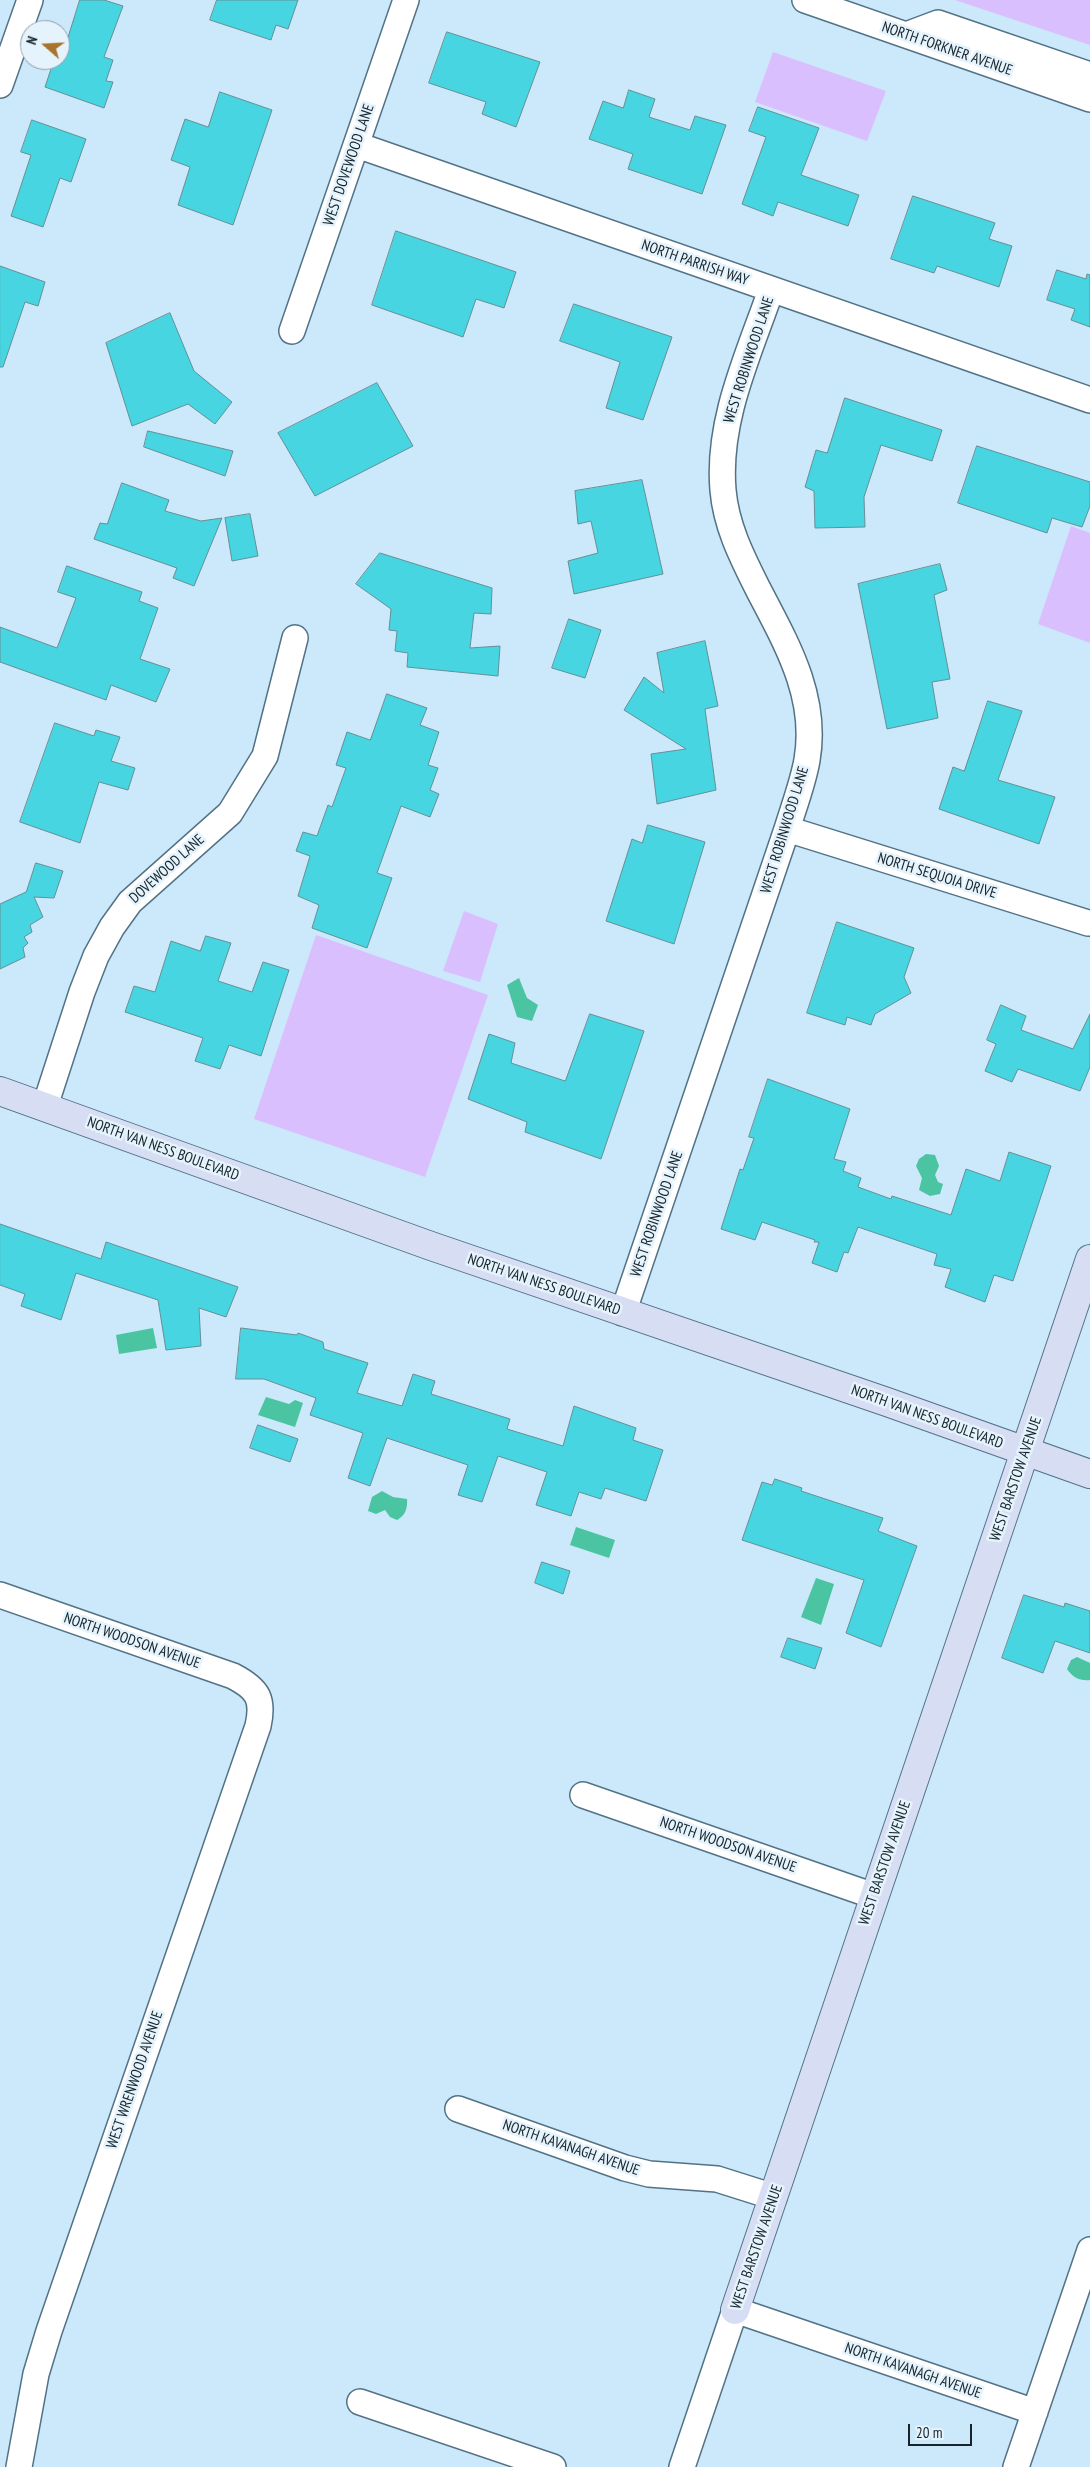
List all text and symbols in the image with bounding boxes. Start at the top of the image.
street label: NORTH FORKNER AVENUE [879,18,1015,80]
north arrow [20,20,70,70]
text: N [22,34,42,47]
street label: WEST DOVEWOOD LANE [320,102,378,228]
street label: NORTH PARRISH WAY [639,236,751,290]
street label: WEST ROBINWOOD LANE [720,295,778,425]
street label: WEST ROBINWOOD LANE [757,764,813,896]
street label: DOVEWOOD LANE [126,831,208,907]
street label: NORTH SEQUOIA DRIVE [875,849,999,903]
street label: NORTH VAN NESS BOULEVARD [85,1113,241,1185]
street label: WEST ROBINWOOD LANE [627,1149,687,1279]
street label: NORTH VAN NESS BOULEVARD [465,1250,623,1320]
street label: NORTH VAN NESS BOULEVARD [849,1381,1005,1453]
street label: WEST BARSTOW AVENUE [986,1415,1046,1543]
street label: NORTH WOODSON AVENUE [61,1609,203,1673]
street label: WEST BARSTOW AVENUE [855,1799,915,1927]
street label: NORTH WOODSON AVENUE [657,1813,799,1877]
street label: WEST WRENWOOD AVENUE [103,2009,167,2151]
street label: NORTH KAVANAGH AVENUE [500,2116,642,2180]
street label: WEST BARSTOW AVENUE [727,2183,787,2311]
street label: NORTH KAVANAGH AVENUE [842,2339,984,2403]
scale bar [910,2414,974,2446]
text: 20 m [916,2423,942,2442]

